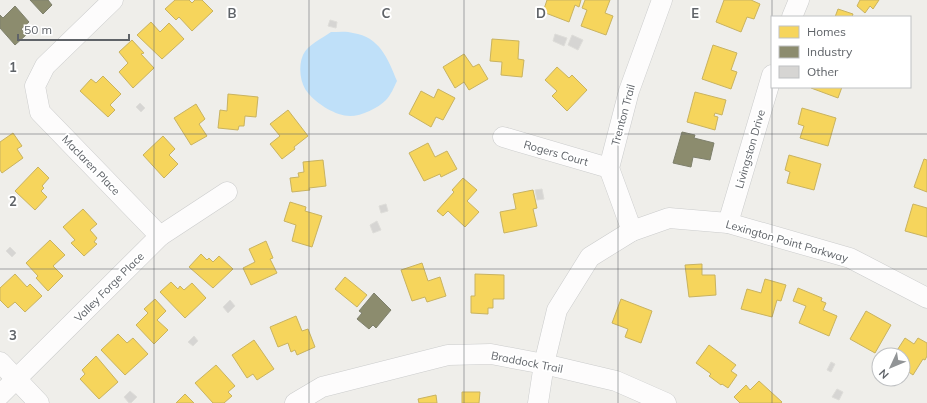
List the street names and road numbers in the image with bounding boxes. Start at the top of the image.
street label: Trenton Trail [608,83,638,147]
street label: Livingston Drive [732,108,768,190]
street label: Maclaren Place [59,132,123,198]
street label: Rogers Court [522,137,590,169]
street label: Lexington Point Parkway [724,217,850,265]
street label: Valley Forge Place [71,249,147,325]
street label: Braddock Trail [490,348,564,376]

